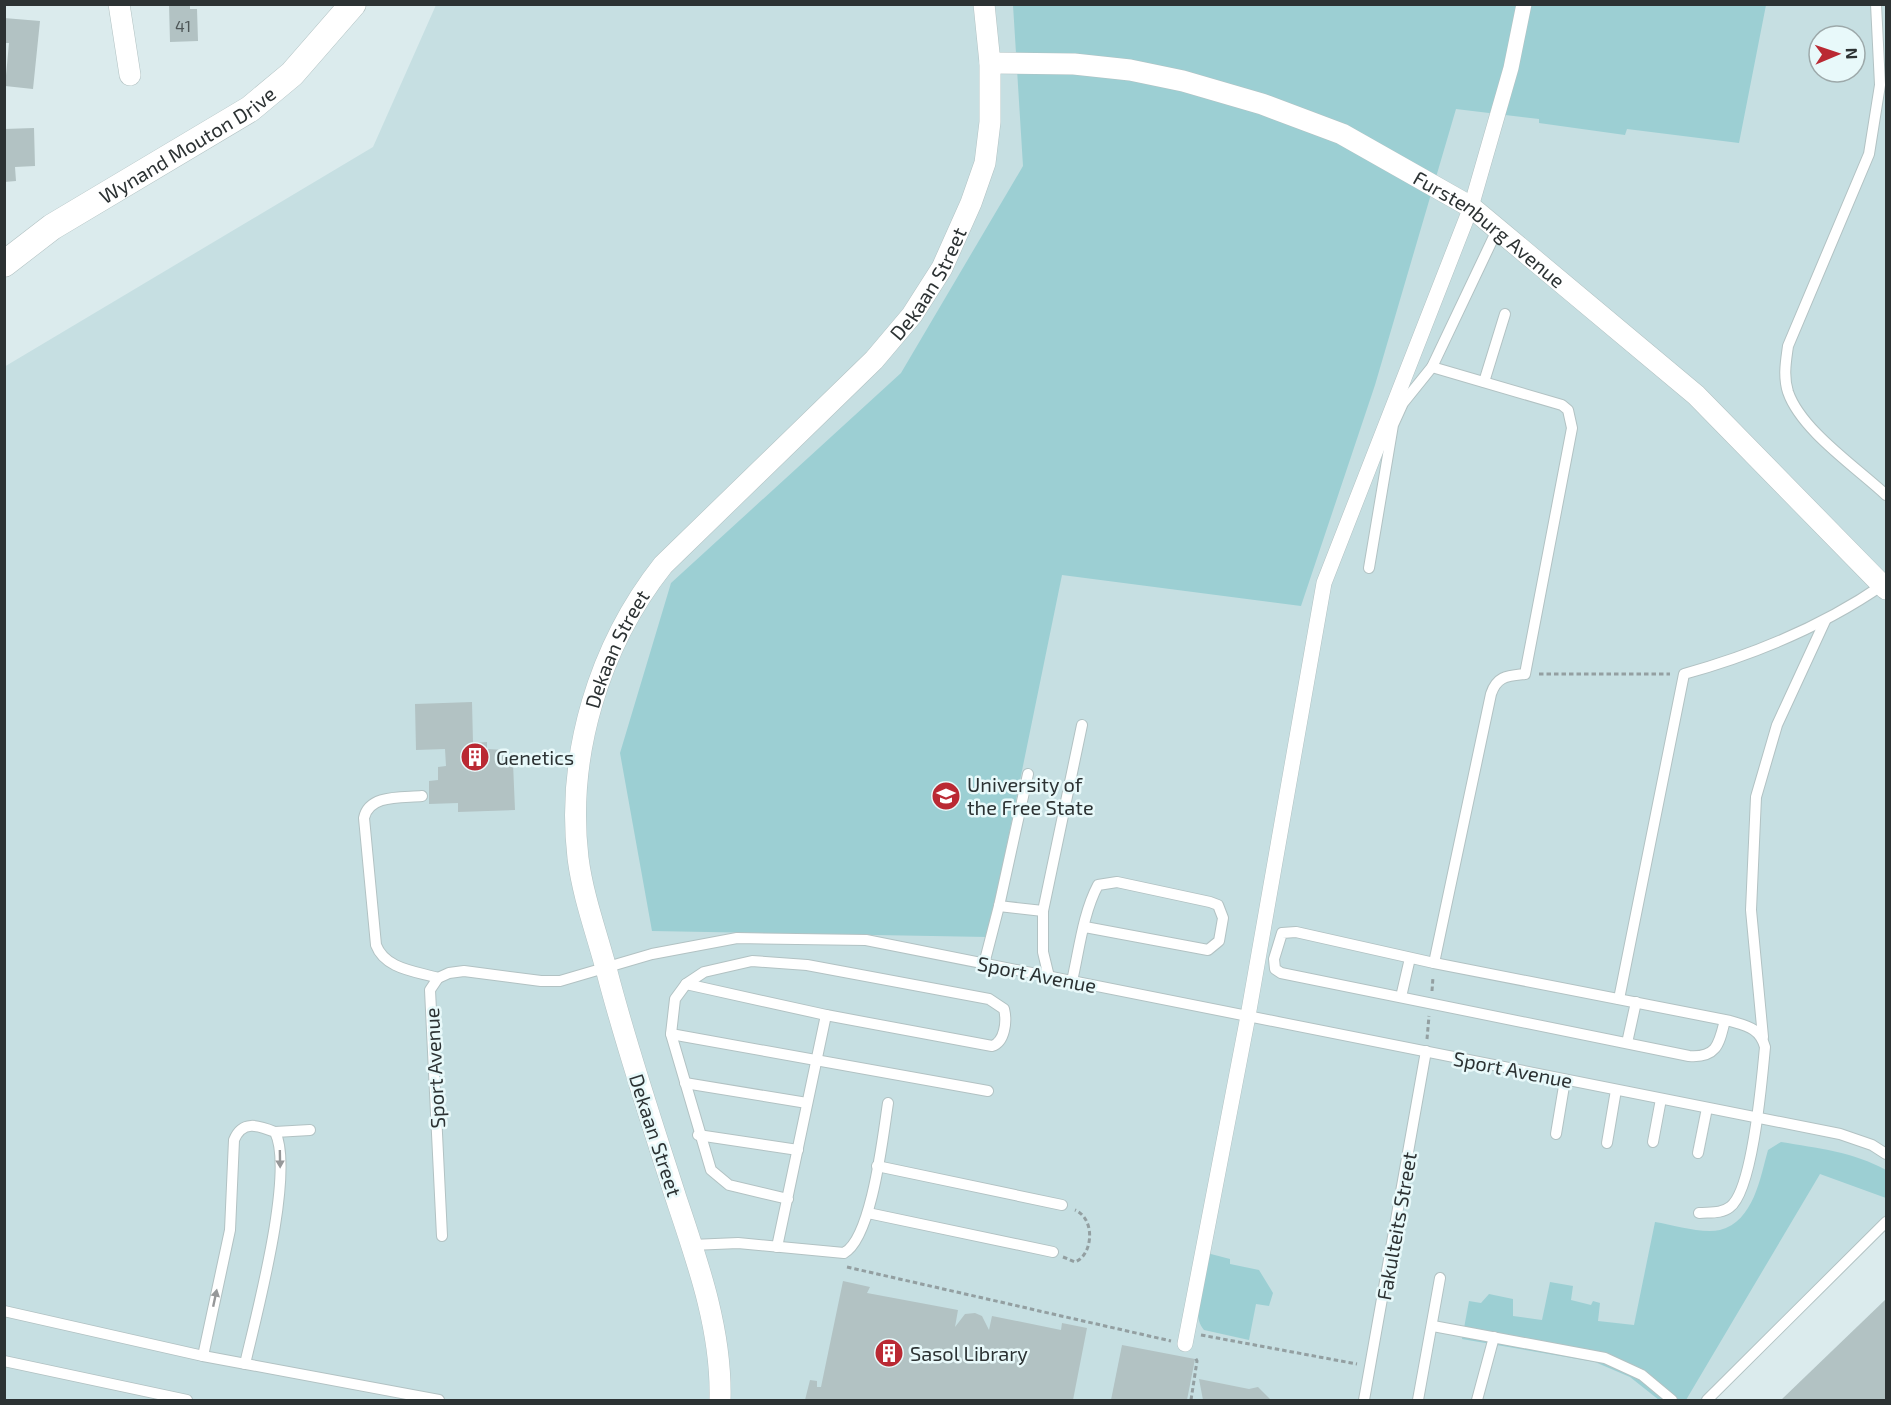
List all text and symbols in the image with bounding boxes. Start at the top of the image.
house number: 41 [175,16,191,35]
north arrow [1807,24,1867,84]
text: N [1843,47,1862,60]
street label: Wynand Mouton Drive [95,81,280,208]
street label: Furstenburg Avenue [1409,165,1570,293]
street label: Dekaan Street [884,223,971,345]
street label: Dekaan Street [579,585,654,711]
building icon: Genetics [459,741,491,773]
place label: Genetics [496,745,574,769]
place label: University of the Free State [967,772,1094,819]
school or university icon: University of the Free State [930,780,962,812]
street label: Sport Avenue [975,951,1099,997]
street label: Sport Avenue [419,1007,449,1129]
street label: Sport Avenue [1451,1046,1575,1092]
street label: Dekaan Street [625,1071,687,1200]
one-way arrow [276,1150,285,1169]
street label: Fakulteits Street [1371,1150,1421,1302]
one-way arrow [211,1289,220,1308]
building icon: Sasol Library [873,1337,905,1369]
place label: Sasol Library [910,1341,1028,1365]

